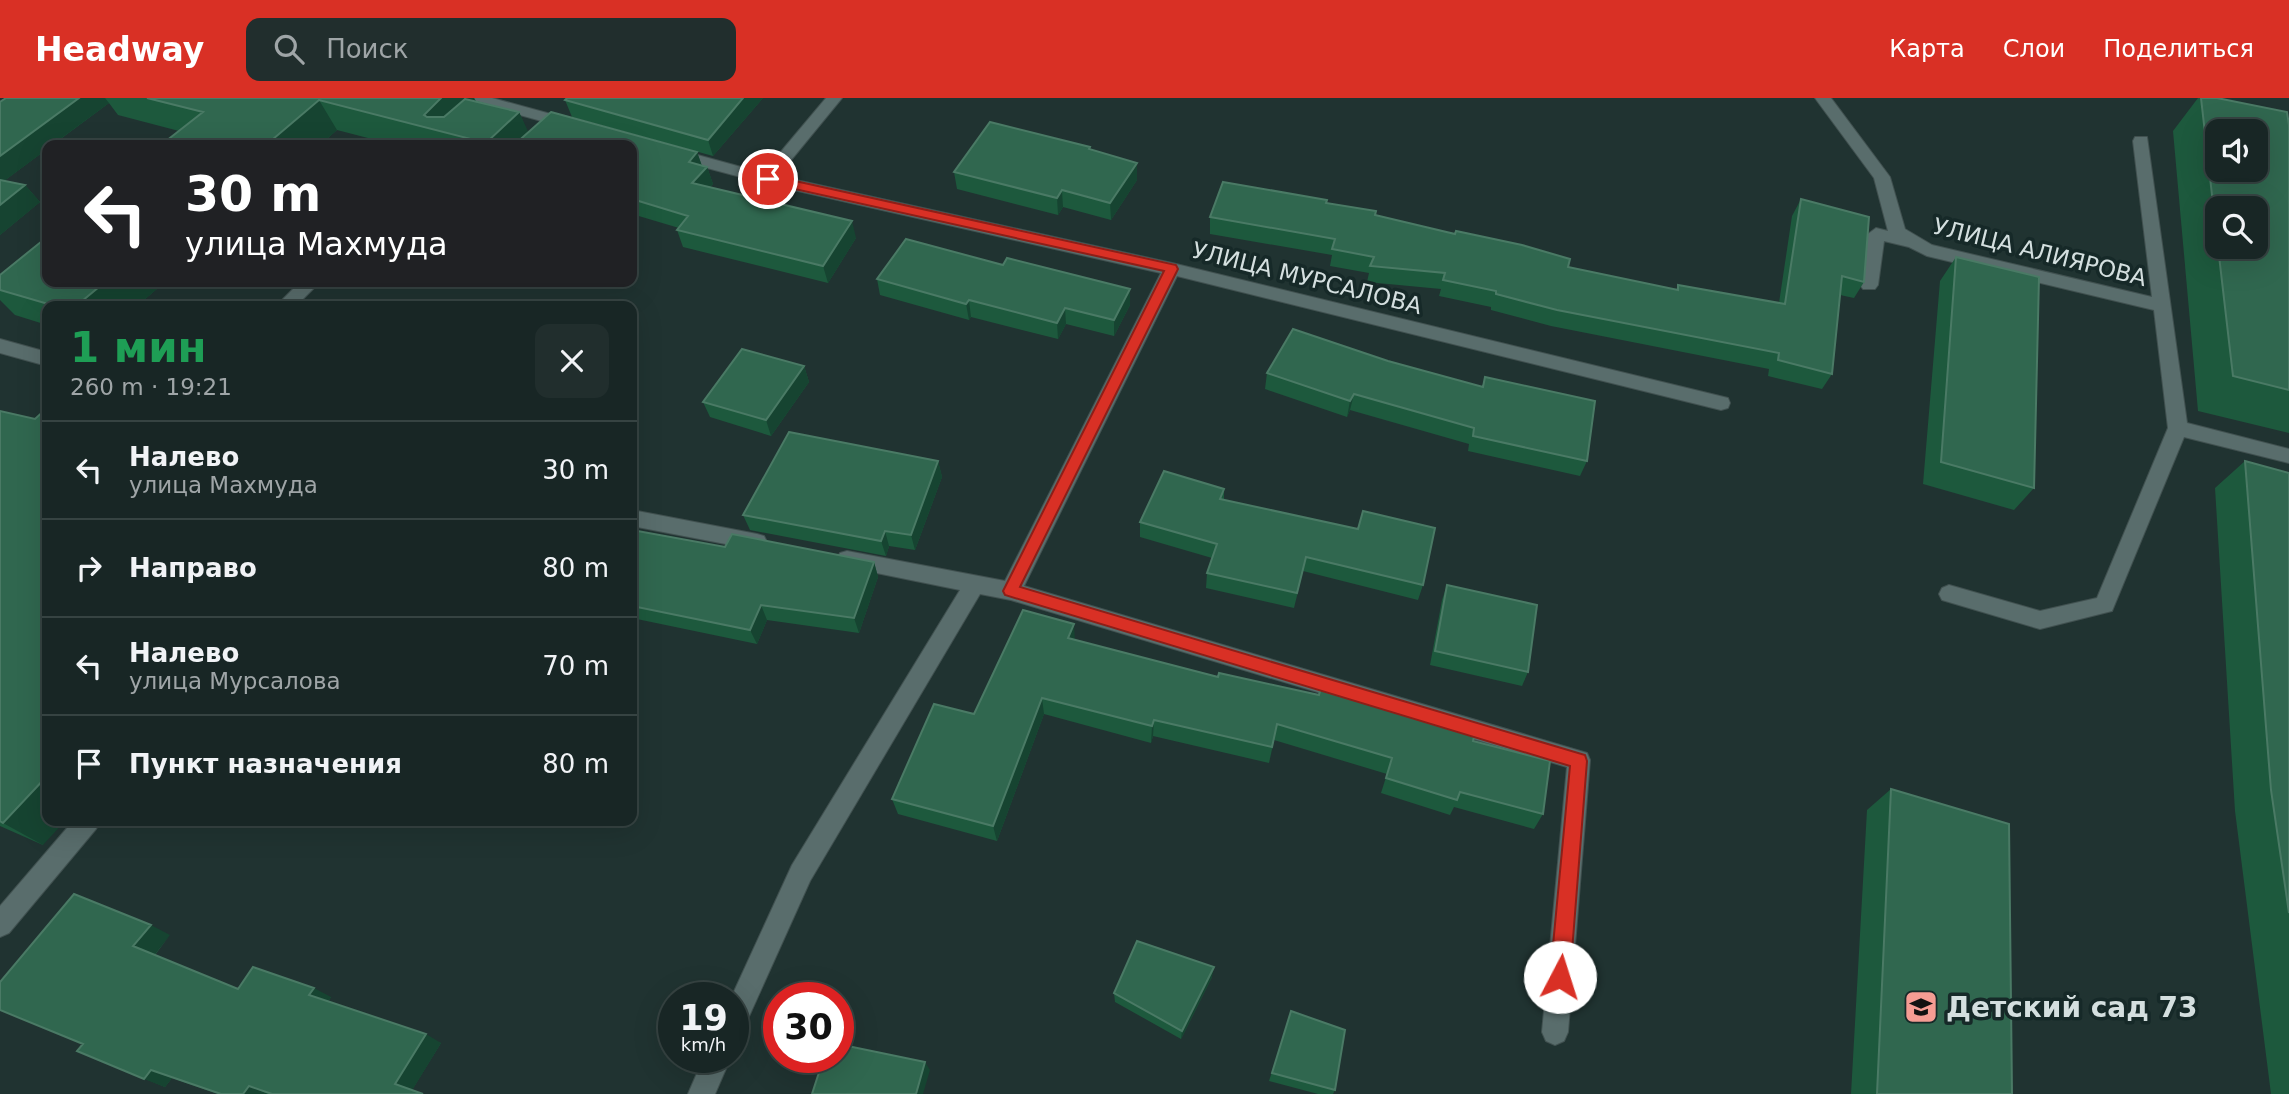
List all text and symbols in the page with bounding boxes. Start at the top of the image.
search box [246,18,736,81]
text: Headway [35,30,204,69]
icon: search [270,30,308,68]
text: Поиск [326,34,409,64]
text: Карта [1889,35,1965,63]
text: Слои [2003,35,2065,63]
text: Поделиться [2103,35,2254,63]
map controls [2205,119,2268,259]
button: sound [2205,119,2268,182]
pin [738,149,798,209]
icon: arrive [749,160,787,198]
text: 30 m [185,166,321,223]
icon: left [70,168,161,259]
button: search [2205,196,2268,259]
street label: УЛИЦА АЛИЯРОВА [1931,213,2150,291]
text: улица Махмуда [185,225,448,263]
street label: УЛИЦА МУРСАЛОВА [1189,237,1425,319]
text: 1 мин [70,323,207,372]
button: close [535,324,609,398]
text: 260 m · 19:21 [70,374,232,400]
text: Налево [129,442,239,472]
icon: left [70,451,108,489]
text: 30 m [542,455,609,485]
text: улица Махмуда [129,472,318,498]
icon: right [70,549,108,587]
text: Направо [129,553,257,583]
text: 80 m [542,553,609,583]
text: Налево [129,638,239,668]
icon: left [70,647,108,685]
text: 70 m [542,651,609,681]
text: улица Мурсалова [129,668,341,694]
icon: arrive [70,745,108,783]
text: Пункт назначения [129,749,402,779]
text: 80 m [542,749,609,779]
position arrow [1523,940,1597,1014]
speed limit sign: 30 [763,982,854,1073]
school or university icon: Детский сад 73 [1902,988,1940,1026]
place label: Детский сад 73 [1946,991,2198,1024]
text: 19 [679,998,728,1038]
text: km/h [681,1034,726,1055]

